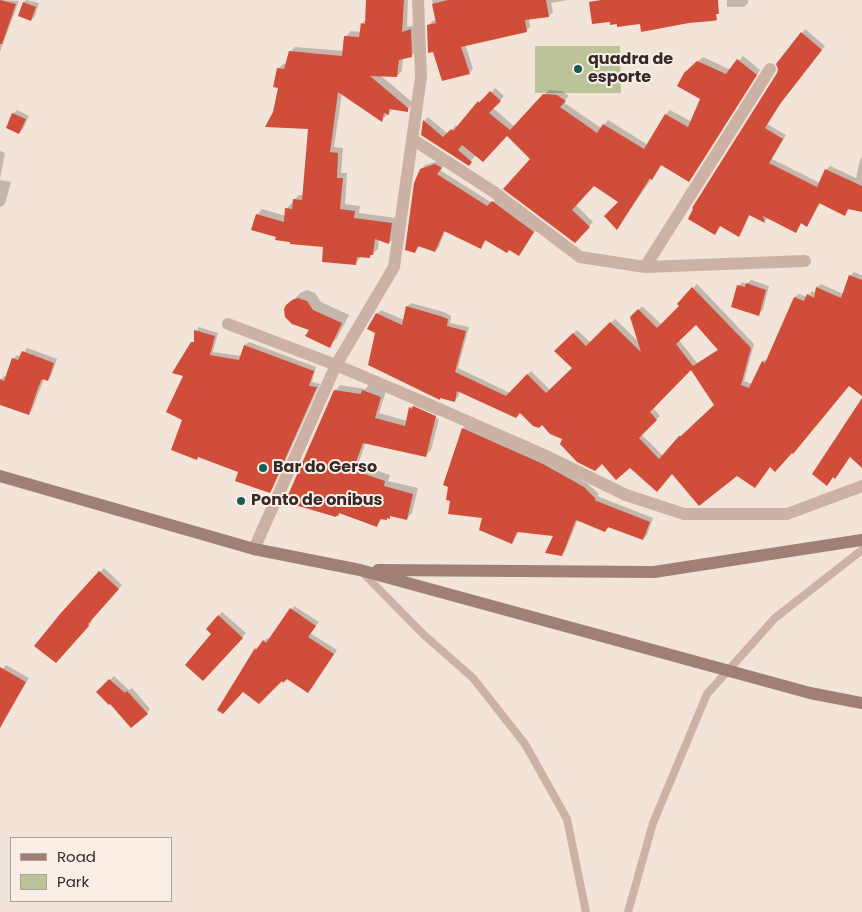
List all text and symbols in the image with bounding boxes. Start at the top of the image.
place label: quadra de esporte [588,50,673,88]
marker: quadra de esporte [572,63,584,75]
place label: Bar do Gerso [273,458,377,478]
marker: Bar do Gerso [257,462,269,474]
place label: Ponto de onibus [251,491,382,511]
marker: Ponto de onibus [235,495,247,507]
legend [10,837,172,902]
text: Road [57,846,96,867]
text: Park [57,871,89,892]

